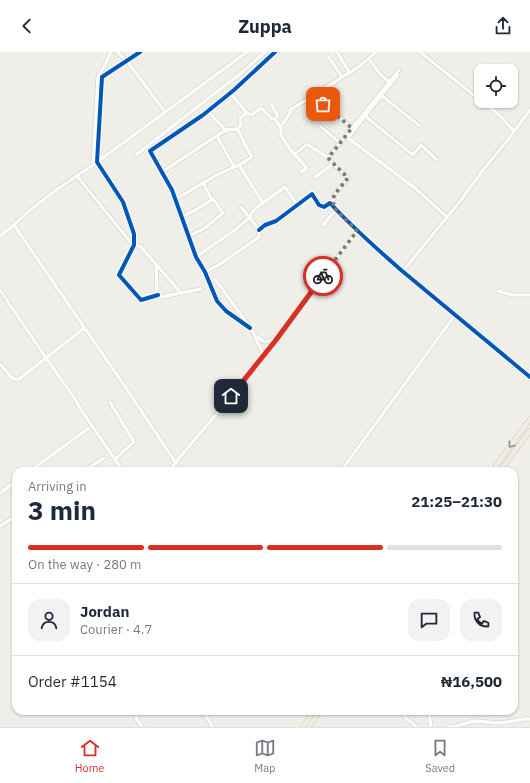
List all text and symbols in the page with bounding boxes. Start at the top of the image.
icon: back [16,15,38,37]
text: Zuppa [238,15,292,38]
icon: share [492,15,514,37]
map controls [474,64,518,108]
button: locate [474,64,518,108]
pin [306,87,340,121]
icon: bag [312,93,334,115]
courier [303,256,343,296]
icon: bike [312,265,334,287]
pin [214,379,248,413]
icon: home [220,385,242,407]
one-way arrow [508,441,516,448]
text: Arriving in [28,478,87,495]
text: 21:25–21:30 [411,492,502,511]
text: 3 min [28,493,96,527]
text: On the way · 280 m [28,556,141,573]
button: person [28,599,70,641]
button: chat [408,599,450,641]
button: phone [460,599,502,641]
text: Jordan [80,602,129,621]
text: Courier · 4.7 [80,621,152,638]
text: Order #1154 [28,672,117,691]
text: ₦16,500 [441,672,502,691]
tab: Home [75,737,104,775]
tab: Map [254,737,276,775]
tab: Saved [425,737,455,775]

